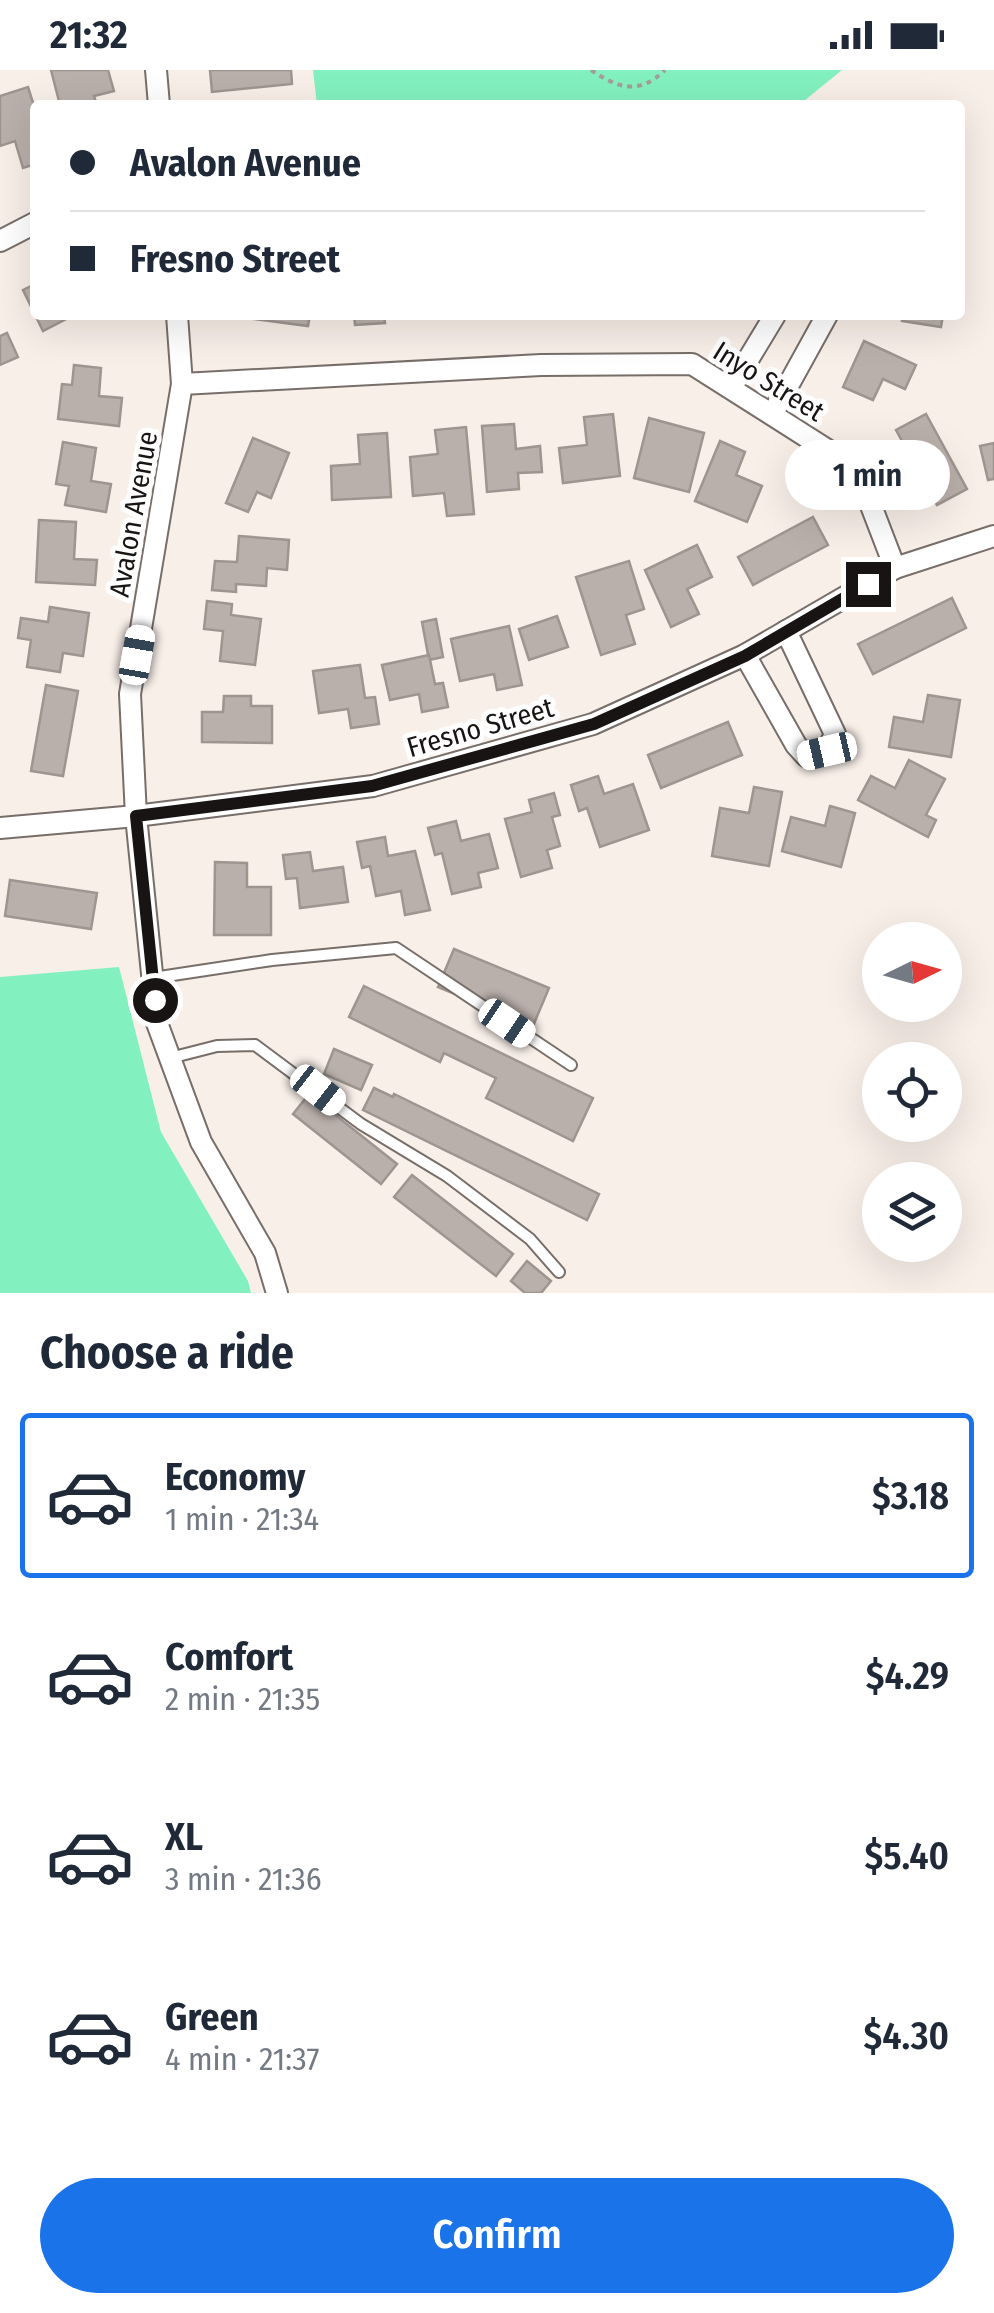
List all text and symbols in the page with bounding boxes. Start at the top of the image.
text: 21:32 [50,12,128,58]
text: Avalon Avenue [130,140,361,186]
text: Fresno Street [130,236,340,282]
street label: Inyo Street [707,334,831,429]
street label: Avalon Avenue [103,429,164,600]
callout: 1 min [786,439,950,509]
text: 1 min [833,456,902,494]
route end [846,562,891,607]
car [117,623,157,687]
street label: Fresno Street [403,691,558,764]
car [794,730,860,772]
north arrow [862,922,962,1022]
map controls [862,922,962,1262]
route start [133,978,178,1023]
car [474,994,540,1052]
button: locate [862,1042,962,1142]
car [285,1060,351,1120]
button: layers [862,1162,962,1262]
text: Choose a ride [40,1326,294,1380]
icon: car [45,1451,135,1541]
text: Economy [165,1454,305,1500]
text: $3.18 [872,1473,949,1519]
text: 1 min · 21:34 [165,1500,319,1538]
icon: car [45,1631,135,1721]
text: Comfort [165,1634,293,1680]
text: $4.29 [866,1653,949,1699]
text: 2 min · 21:35 [165,1680,320,1718]
icon: car [45,1811,135,1901]
text: XL [165,1814,203,1860]
text: $5.40 [864,1833,949,1879]
text: 3 min · 21:36 [165,1860,322,1898]
icon: car [45,1991,135,2081]
text: Green [165,1994,259,2040]
text: $4.30 [864,2013,949,2059]
text: 4 min · 21:37 [165,2040,320,2078]
button: Confirm [40,2178,954,2293]

